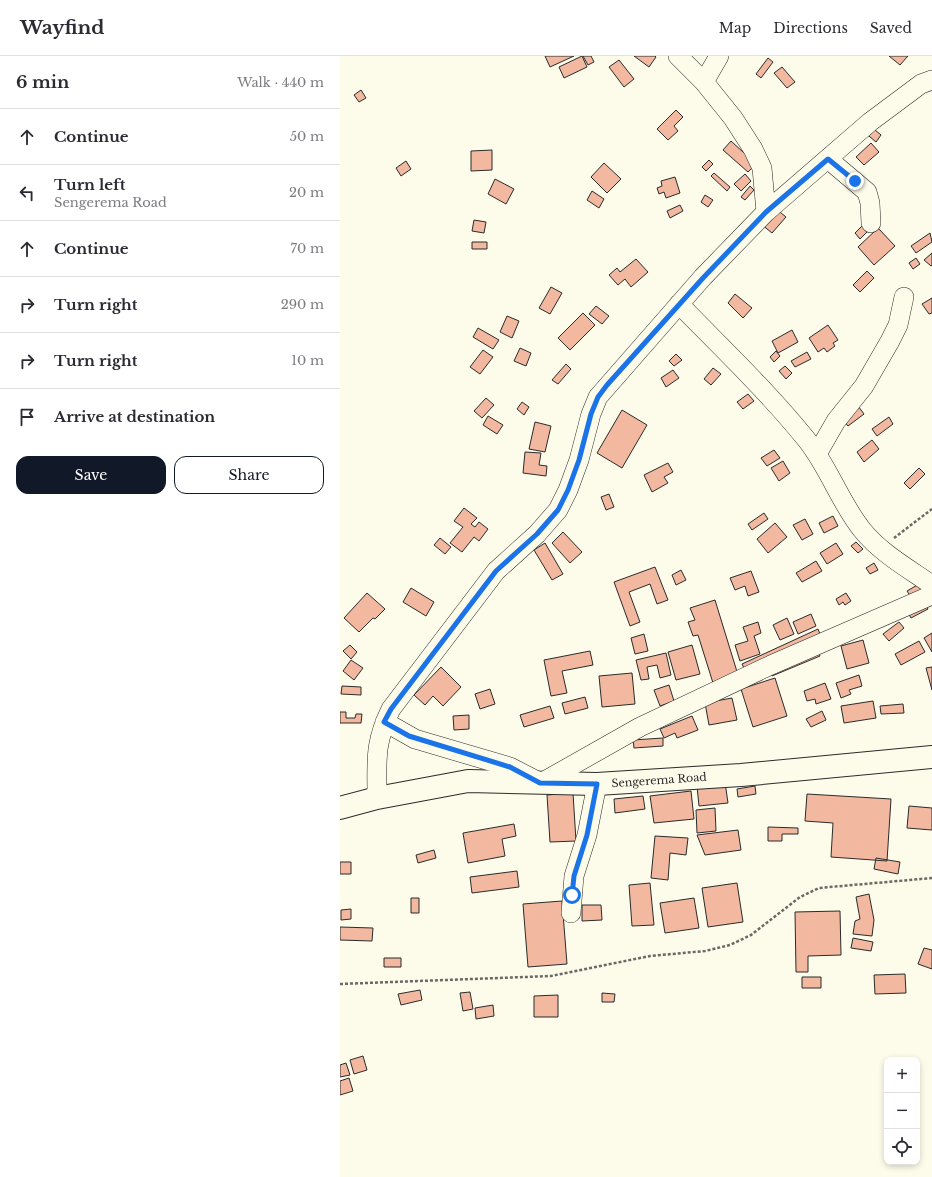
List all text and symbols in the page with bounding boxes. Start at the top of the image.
text: Wayfind [20,16,105,39]
text: Map [719,19,751,37]
text: Directions [773,19,848,37]
text: Saved [870,19,912,37]
text: 6 min [16,72,69,93]
text: Walk · 440 m [237,74,324,91]
icon: ahead [16,126,38,148]
text: Continue [54,127,129,146]
text: 50 m [290,128,324,145]
route end [846,172,864,190]
text: Turn left [54,175,125,194]
icon: left [16,182,38,204]
text: 20 m [289,184,324,201]
text: Sengerema Road [54,194,167,211]
icon: ahead [16,238,38,260]
text: Continue [54,239,129,258]
text: 70 m [291,240,324,257]
icon: right [16,294,38,316]
text: Turn right [54,295,137,314]
text: 290 m [281,296,324,313]
icon: right [16,350,38,372]
text: Turn right [54,351,137,370]
text: 10 m [291,352,324,369]
icon: arrive [16,406,38,428]
text: Arrive at destination [54,407,215,426]
button: Save [16,456,166,494]
button: Share [174,456,324,494]
street label: Sengerema Road [611,770,708,790]
route start [563,886,581,904]
map controls [884,1057,920,1165]
button: + [884,1057,920,1093]
button: − [884,1093,920,1129]
button: locate [884,1129,920,1165]

